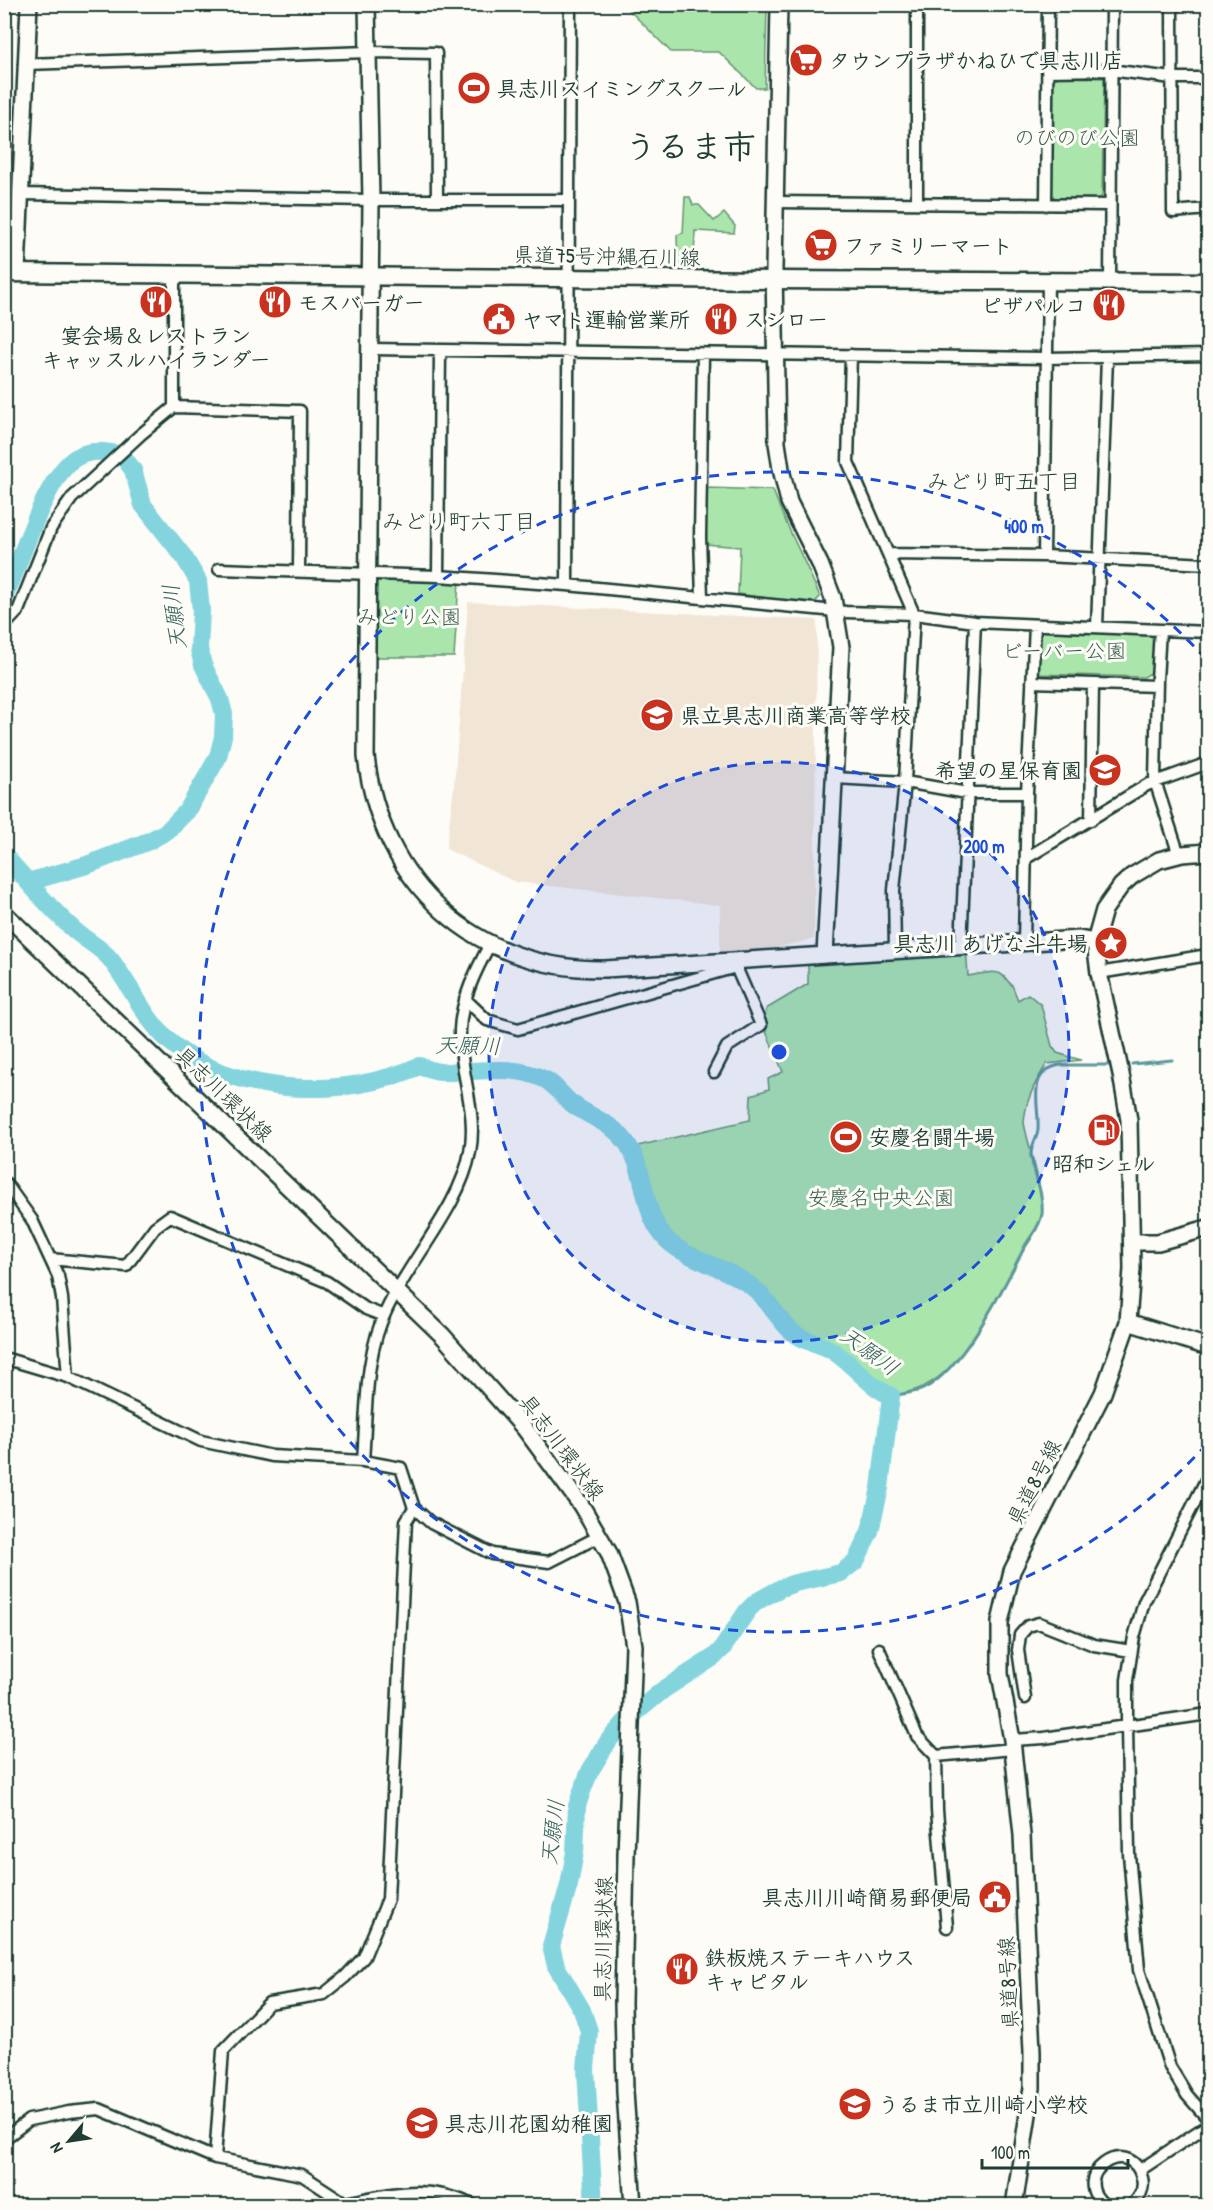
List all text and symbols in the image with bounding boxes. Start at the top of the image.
supermarket icon: タウンプラザかねひで具志川店 [788,42,824,78]
place label: タウンプラザかねひで具志川店 [829,46,1123,75]
sports icon: 具志川スイミングスクール [456,70,492,106]
place label: 具志川スイミングスクール [497,74,747,103]
park label: のびのび公園 [1014,123,1140,152]
district label: うるま市 [624,124,756,168]
supermarket icon: ファミリーマート [803,227,839,263]
place label: ファミリーマート [844,231,1013,260]
street label: 県道75号沖縄石川線 [513,240,701,272]
restaurant icon: 宴会場＆レストラン キャッスルハイランダー [138,284,174,320]
restaurant icon: モスバーガー [257,284,293,320]
restaurant icon: ピザパルコ [1091,287,1127,323]
place label: モスバーガー [298,288,424,317]
place label: ピザパルコ [981,291,1086,320]
public building icon: ヤマト運輸営業所 [481,301,517,337]
restaurant icon: スシロー [703,301,739,337]
place label: ヤマト運輸営業所 [522,305,690,334]
place label: スシロー [744,305,828,334]
place label: 宴会場＆レストラン キャッスルハイランダー [42,321,270,374]
district label: みどり町五丁目 [927,466,1081,496]
district label: みどり町六丁目 [382,506,536,536]
text: 400 m [1004,514,1044,539]
water label: 天願川 [155,582,193,652]
park label: みどり公園 [357,602,462,631]
park label: ビーバー公園 [1002,636,1126,665]
school or university icon: 県立具志川商業高等学校 [639,697,675,733]
place label: 県立具志川商業高等学校 [680,701,911,730]
school or university icon: 希望の星保育園 [1087,752,1123,788]
place label: 希望の星保育園 [935,756,1082,785]
text: 200 m [964,834,1004,859]
place icon: 具志川 あげな斗牛場 [1093,925,1129,961]
place label: 具志川 あげな斗牛場 [894,929,1088,958]
water label: 天願川 [435,1029,501,1061]
street label: 具志川環状線 [169,1040,279,1148]
centre of rings [769,1042,789,1062]
fuel station icon: 昭和シェル [1086,1112,1122,1148]
sports icon: 安慶名闘牛場 [828,1119,864,1155]
place label: 安慶名闘牛場 [869,1123,995,1152]
place label: 昭和シェル [1052,1149,1156,1178]
park label: 安慶名中央公園 [808,1183,955,1212]
water label: 天願川 [834,1319,906,1383]
street label: 具志川環状線 [513,1388,611,1506]
street label: 県道8号線 [1000,1434,1068,1530]
water label: 天願川 [533,1797,571,1867]
street label: 具志川環状線 [587,1876,619,2002]
public building icon: 具志川川崎簡易郵便局 [977,1879,1013,1915]
place label: 具志川川崎簡易郵便局 [762,1883,972,1912]
street label: 県道8号線 [991,1936,1025,2030]
place label: 鉄板焼ステーキハウス キャピタル [705,1943,915,1996]
restaurant icon: 鉄板焼ステーキハウス キャピタル [664,1951,700,1987]
school or university icon: うるま市立川崎小学校 [837,2086,873,2122]
place label: うるま市立川崎小学校 [878,2090,1088,2119]
school or university icon: 具志川花園幼稚園 [404,2105,440,2141]
place label: 具志川花園幼稚園 [445,2109,613,2138]
north arrow [39,2111,99,2171]
scale bar [982,2132,1128,2170]
text: N [44,2139,68,2157]
text: 100 m [991,2140,1030,2165]

